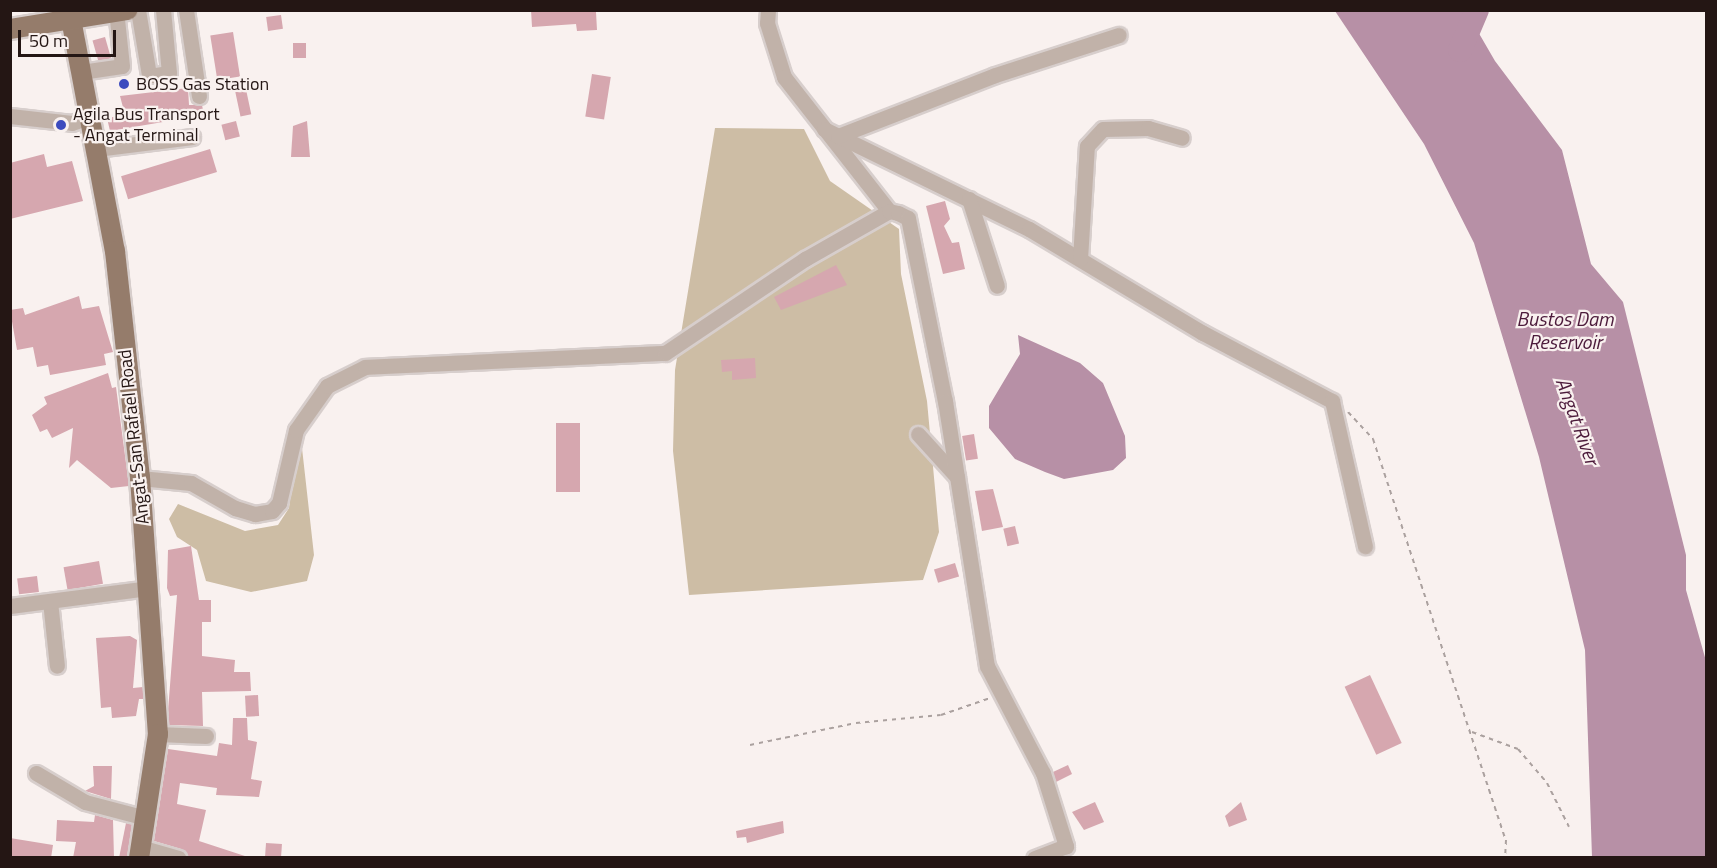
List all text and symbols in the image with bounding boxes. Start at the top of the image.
scale bar [21,18,118,56]
text: 50 m [29,27,68,54]
place label: BOSS Gas Station [136,73,269,95]
marker: BOSS Gas Station [117,77,131,91]
place label: Agila Bus Transport - Angat Terminal [73,104,220,146]
marker: Agila Bus Transport - Angat Terminal [54,118,68,132]
water label: Bustos Dam Reservoir [1517,306,1613,353]
street label: Angat-San Rafael Road [114,349,154,525]
water label: Angat River [1551,374,1605,468]

